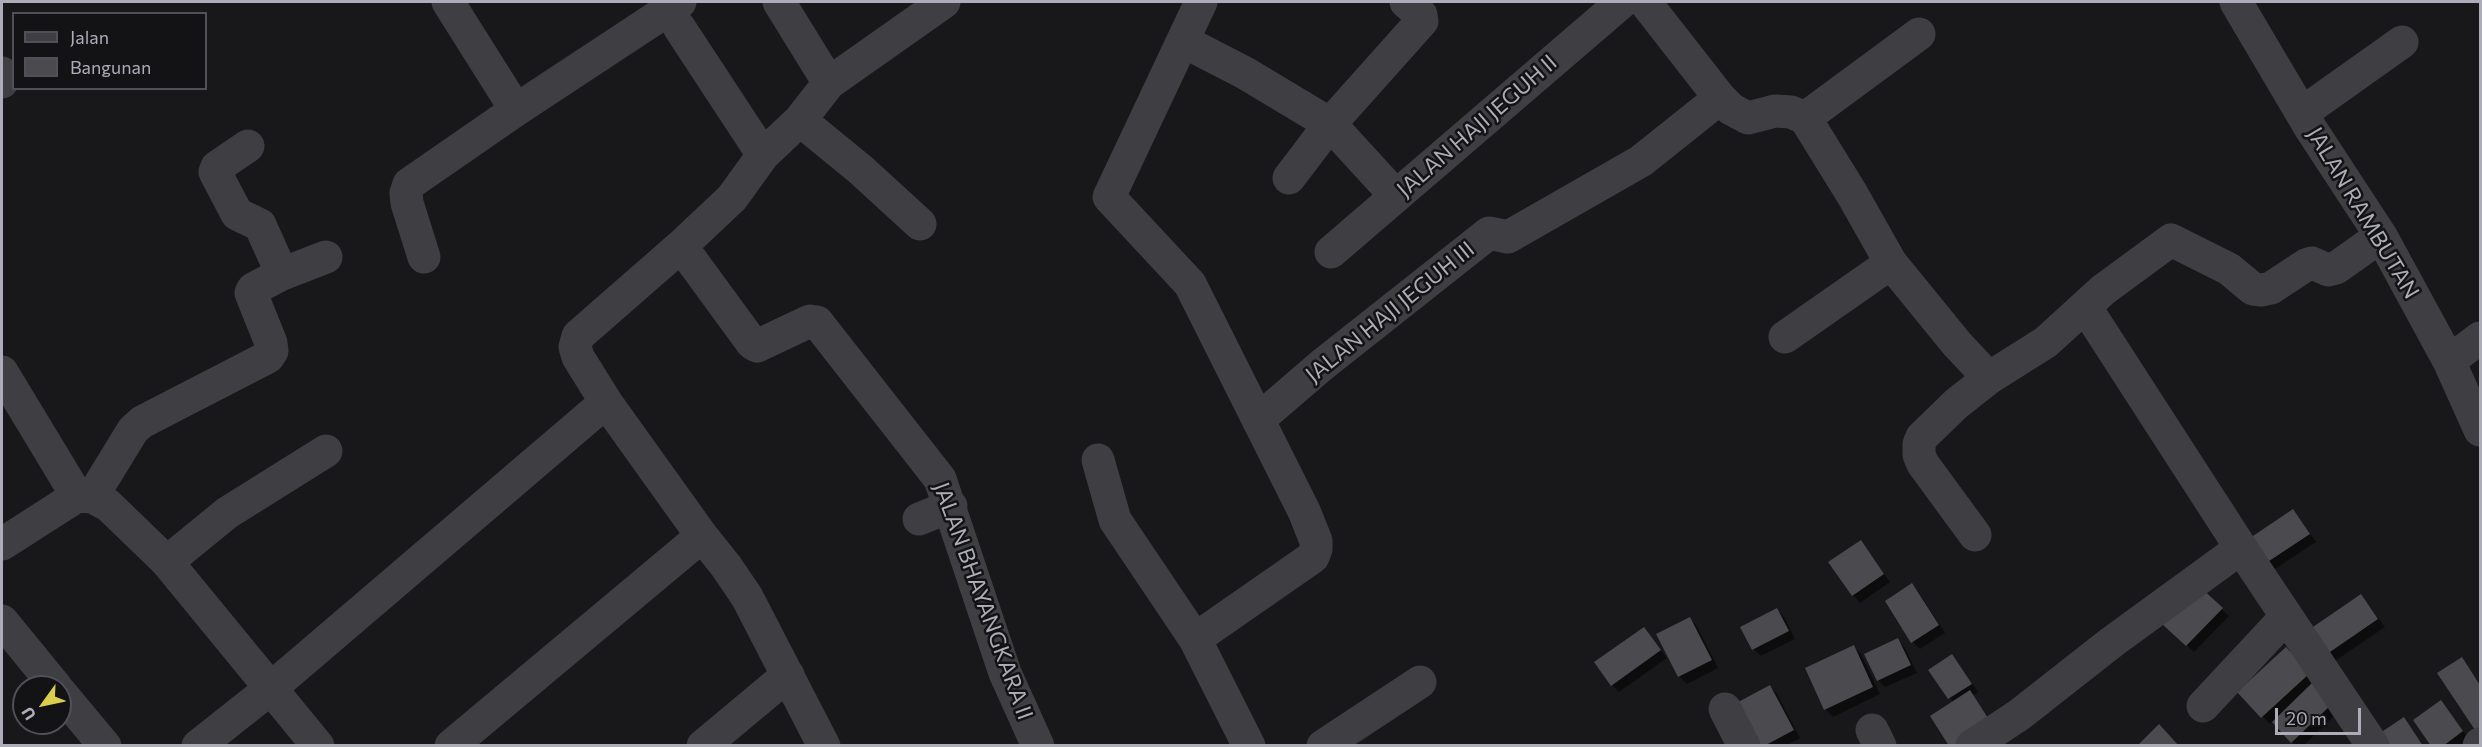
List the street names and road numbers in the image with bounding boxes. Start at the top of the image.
street label: JALAN HAJI JEGUH II [1392,49,1562,203]
street label: JALAN RAMBUTAN [2301,122,2425,304]
street label: JALAN HAJI JEGUH III [1300,236,1480,388]
street label: JALAN BHAYANGKARA II [928,479,1038,723]

